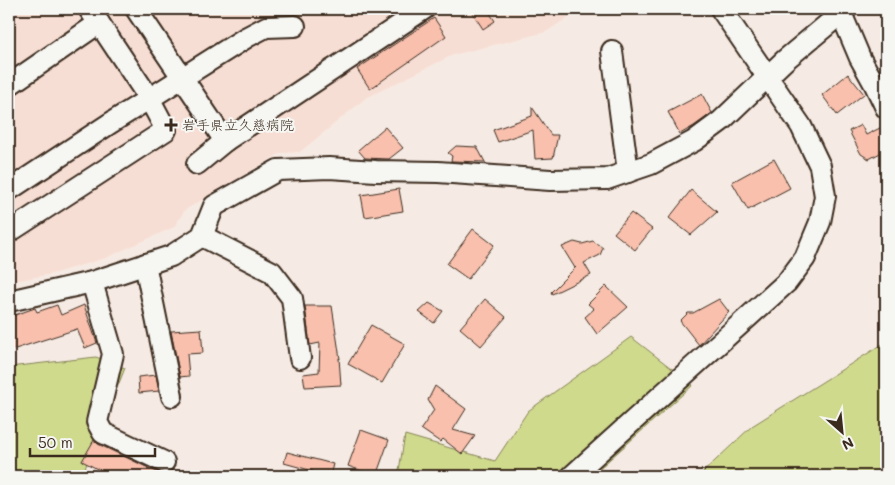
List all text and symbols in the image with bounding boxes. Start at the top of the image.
place label: 岩手県立久慈病院 [182,115,294,134]
marker: 岩手県立久慈病院 [164,118,178,132]
north arrow [818,408,868,458]
scale bar [30,425,155,457]
text: 50 m [38,432,73,452]
text: N [839,433,857,455]

